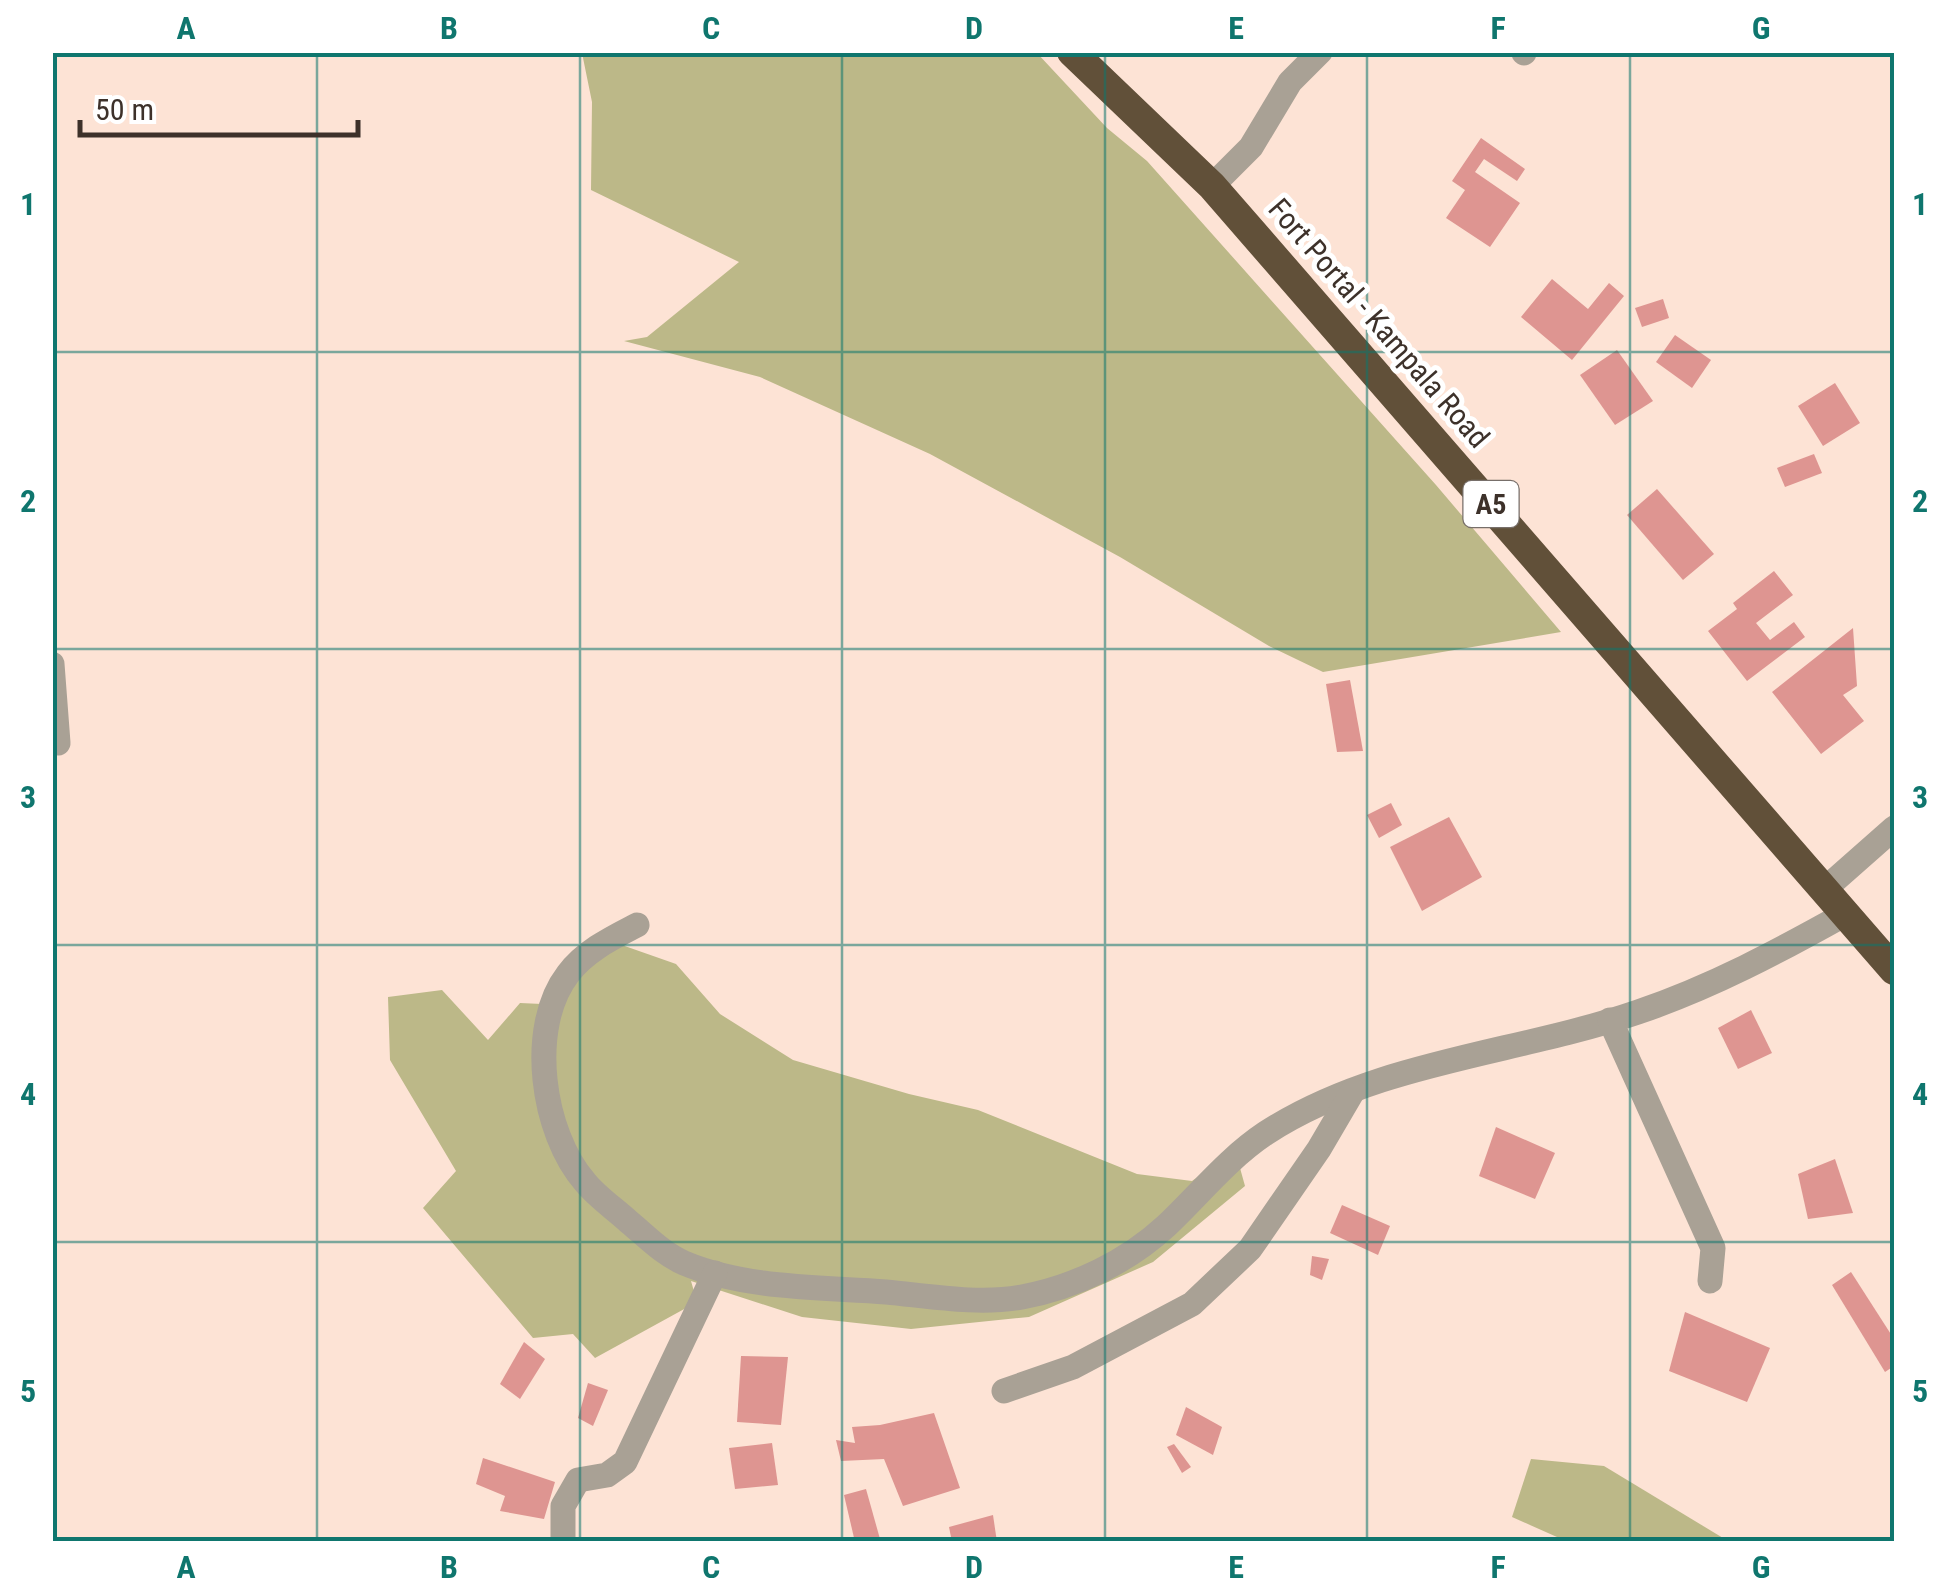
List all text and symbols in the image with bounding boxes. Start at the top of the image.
text: A [176,9,196,47]
text: B [440,9,458,47]
text: C [702,9,720,47]
text: D [965,9,983,47]
text: E [1228,9,1244,47]
text: F [1490,9,1506,47]
text: G [1752,9,1770,47]
scale bar [80,75,358,137]
text: 50 m [95,92,154,127]
text: 1 [20,185,36,223]
text: 1 [1912,185,1928,223]
street label: Fort Portal - Kampala Road [1261,191,1497,455]
road number: A5 [1464,481,1518,527]
text: 2 [20,482,36,520]
text: 2 [1912,482,1928,520]
text: 3 [20,778,36,816]
text: 3 [1912,778,1928,816]
text: 4 [20,1075,36,1113]
text: 4 [1912,1075,1928,1113]
text: 5 [20,1372,36,1410]
text: 5 [1912,1372,1928,1410]
text: A [176,1548,196,1586]
text: B [440,1548,458,1586]
text: C [702,1548,720,1586]
text: D [965,1548,983,1586]
text: E [1228,1548,1244,1586]
text: F [1490,1548,1506,1586]
text: G [1752,1548,1770,1586]

